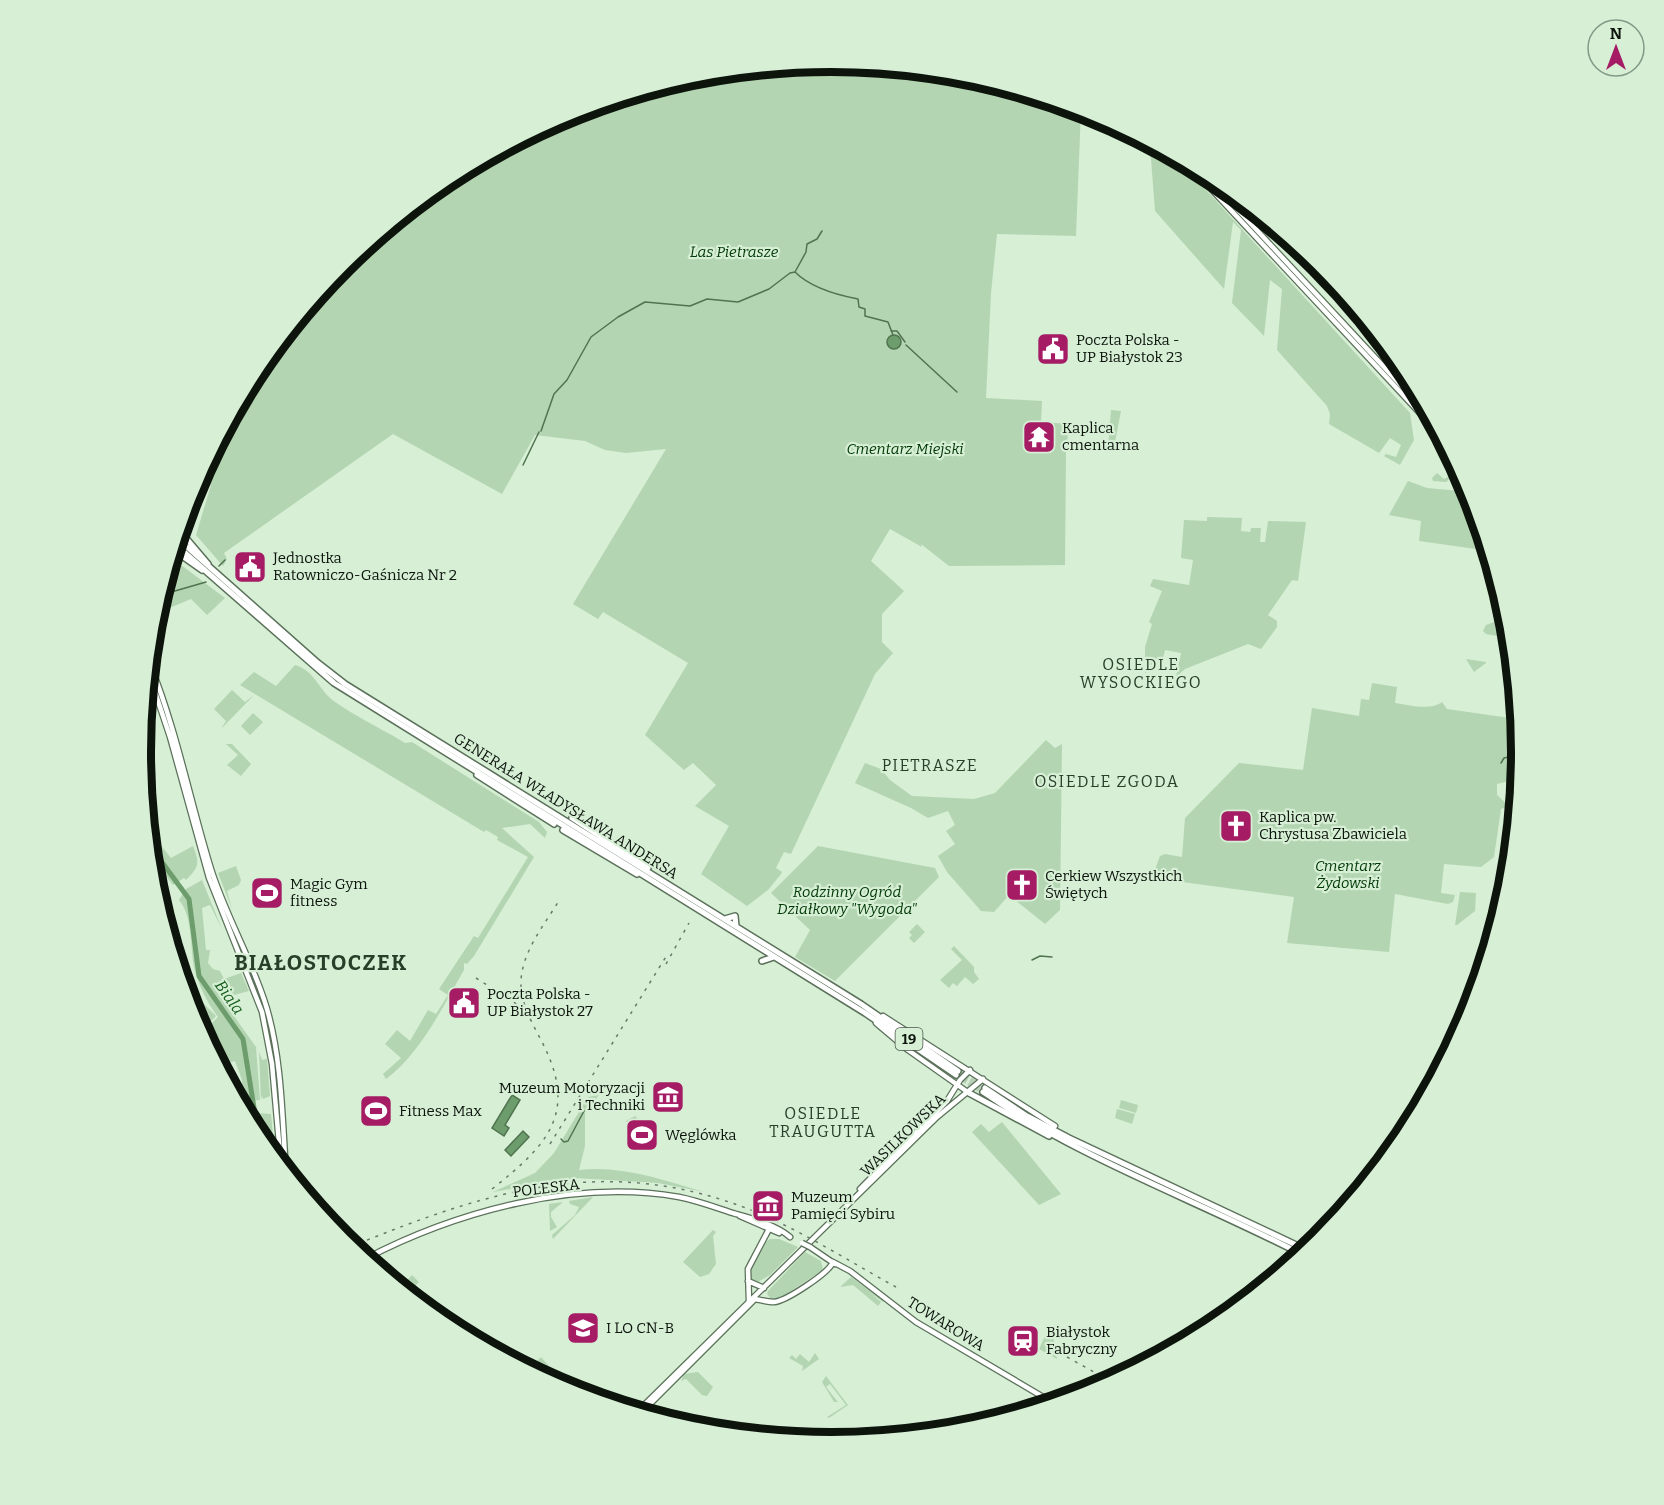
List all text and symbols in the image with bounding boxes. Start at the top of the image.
north arrow [1586,18,1646,78]
text: N [1610,24,1622,43]
park label: Las Pietrasze [690,243,779,261]
public building icon: Poczta Polska - UP Białystok 23 [1035,331,1071,367]
place label: Poczta Polska - UP Białystok 23 [1076,331,1183,366]
temple icon: Kaplica cmentarna [1021,419,1057,455]
place label: Kaplica cmentarna [1062,419,1139,454]
park label: Cmentarz Miejski [847,440,964,458]
public building icon: Jednostka Ratowniczo-Gaśnicza Nr 2 [232,549,268,585]
place label: Jednostka Ratowniczo-Gaśnicza Nr 2 [272,549,457,584]
district label: OSIEDLE WYSOCKIEGO [1080,655,1202,692]
street label: GENERAŁA WŁADYSŁAWA ANDERSA [450,729,682,883]
district label: PIETRASZE [882,756,978,775]
district label: OSIEDLE ZGODA [1034,772,1180,791]
church icon: Kaplica pw. Chrystusa Zbawiciela [1218,808,1254,844]
place label: Kaplica pw. Chrystusa Zbawiciela [1259,808,1407,843]
park label: Cmentarz Żydowski [1315,857,1381,892]
church icon: Cerkiew Wszystkich Świętych [1004,867,1040,903]
place label: Cerkiew Wszystkich Świętych [1045,867,1183,902]
sports icon: Magic Gym fitness [249,875,285,911]
place label: Magic Gym fitness [290,875,368,910]
park label: Rodzinny Ogród Działkowy "Wygoda" [777,883,917,918]
district label: BIAŁOSTOCZEK [234,950,408,976]
water label: Biala [211,977,248,1018]
public building icon: Poczta Polska - UP Białystok 27 [446,985,482,1021]
place label: Poczta Polska - UP Białystok 27 [487,985,593,1020]
road number: 19 [896,1028,922,1050]
place label: Muzeum Motoryzacji i Techniki [499,1079,646,1114]
museum icon: Muzeum Motoryzacji i Techniki [650,1079,686,1115]
street label: WASILKOWSKA [857,1090,950,1180]
sports icon: Fitness Max [358,1093,394,1129]
place label: Fitness Max [399,1102,482,1120]
district label: OSIEDLE TRAUGUTTA [769,1104,877,1141]
sports icon: Węglówka [624,1117,660,1153]
place label: Węglówka [665,1126,736,1144]
street label: POLESKA [511,1175,581,1201]
museum icon: Muzeum Pamięci Sybiru [750,1188,786,1224]
place label: Muzeum Pamięci Sybiru [791,1188,895,1223]
street label: TOWAROWA [904,1293,988,1355]
school or university icon: I LO CN-B [565,1310,601,1346]
place label: I LO CN-B [606,1319,674,1337]
station icon: Białystok Fabryczny [1005,1323,1041,1359]
place label: Białystok Fabryczny [1046,1323,1117,1358]

